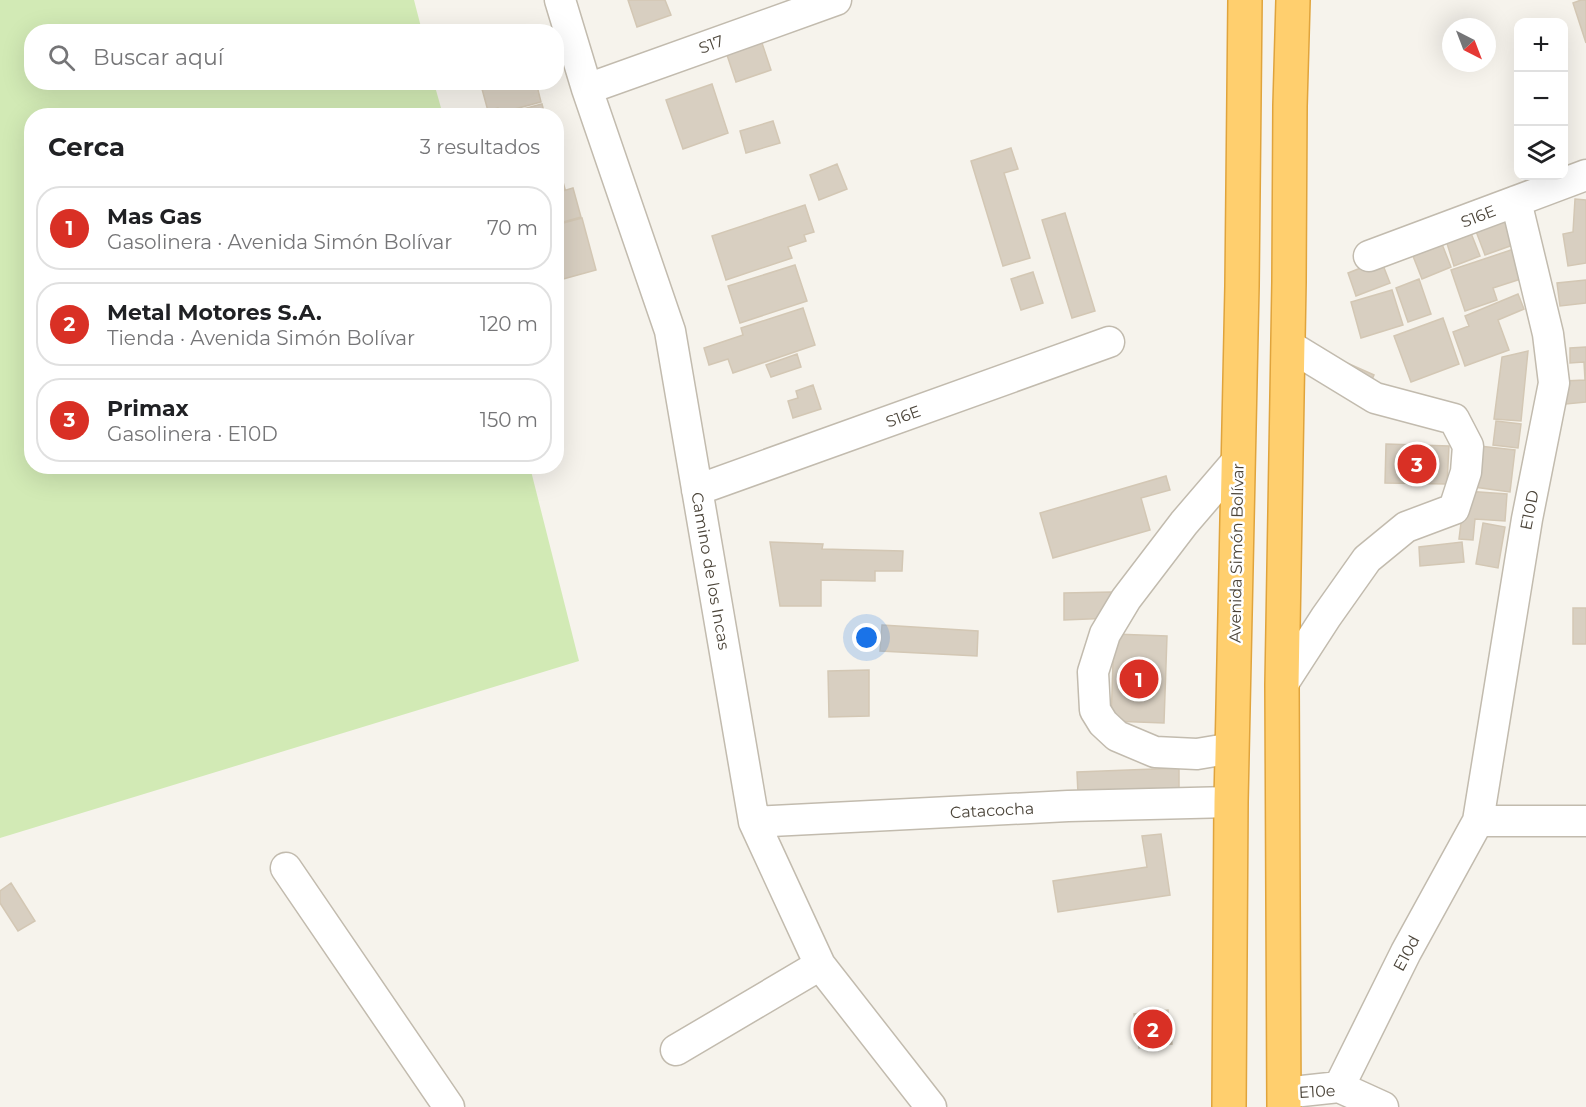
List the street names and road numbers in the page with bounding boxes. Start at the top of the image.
street label: S17 [696,31,726,58]
street label: S16E [1458,201,1498,232]
street label: S16E [883,401,923,432]
street label: Avenida Simón Bolívar [1225,463,1248,643]
street label: E10D [1516,489,1543,532]
street label: Camino de los Incas [687,491,734,652]
street label: Catacocha [949,799,1035,822]
street label: E10d [1389,932,1424,974]
street label: E10e [1298,1081,1336,1102]

